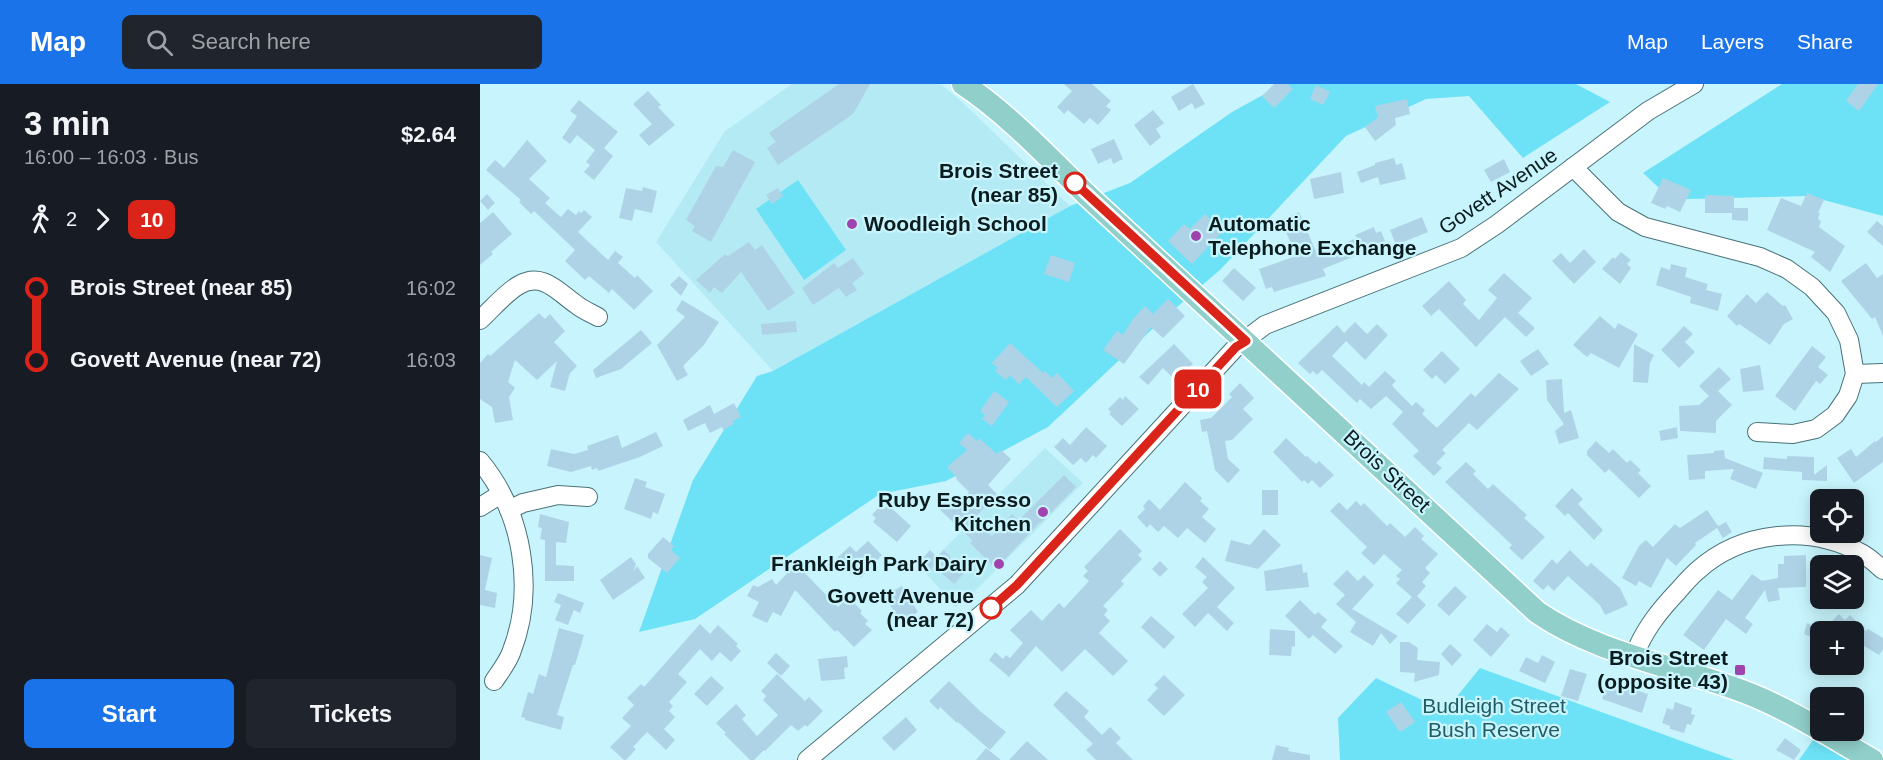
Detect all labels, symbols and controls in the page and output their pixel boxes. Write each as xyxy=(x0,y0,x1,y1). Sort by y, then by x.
search box xyxy=(122,15,542,69)
text: Map xyxy=(30,26,86,57)
icon: search xyxy=(143,26,176,59)
text: Search here xyxy=(191,29,311,54)
text: Map xyxy=(1627,30,1668,53)
text: Layers xyxy=(1701,30,1764,53)
text: Share xyxy=(1797,30,1853,53)
text: 3 min xyxy=(24,105,110,142)
text: $2.64 xyxy=(401,122,456,147)
street label: Govett Avenue xyxy=(1434,143,1561,239)
text: 16:00 – 16:03 · Bus xyxy=(24,146,199,168)
place label: Brois Street (near 85) xyxy=(939,159,1058,206)
marker: Brois Street (near 85) xyxy=(1064,172,1086,194)
icon: walk xyxy=(24,203,57,236)
icon: forward xyxy=(86,203,119,236)
text: 2 xyxy=(66,208,77,230)
text: 10 xyxy=(140,208,163,231)
place label: Woodleigh School xyxy=(864,212,1047,235)
place label: Automatic Telephone Exchange xyxy=(1208,212,1417,259)
marker: Woodleigh School xyxy=(845,217,859,231)
marker: Automatic Telephone Exchange xyxy=(1189,229,1203,243)
text: Brois Street (near 85) xyxy=(70,275,293,300)
text: 16:02 xyxy=(406,277,456,299)
text: Govett Avenue (near 72) xyxy=(70,347,321,372)
text: 16:03 xyxy=(406,349,456,371)
line badge: 10 xyxy=(1171,370,1225,408)
text: 10 xyxy=(1186,378,1210,401)
street label: Brois Street xyxy=(1339,425,1435,517)
place label: Ruby Espresso Kitchen xyxy=(878,488,1031,535)
map controls xyxy=(1810,489,1864,741)
button: locate xyxy=(1810,489,1864,543)
marker: Ruby Espresso Kitchen xyxy=(1036,505,1050,519)
place label: Frankleigh Park Dairy xyxy=(771,552,987,575)
button: layers xyxy=(1810,555,1864,609)
marker: Frankleigh Park Dairy xyxy=(992,557,1006,571)
place label: Govett Avenue (near 72) xyxy=(827,584,974,631)
marker: Govett Avenue (near 72) xyxy=(980,597,1002,619)
button: + xyxy=(1810,621,1864,675)
place label: Brois Street (opposite 43) xyxy=(1597,646,1728,693)
marker: Brois Street (opposite 43) xyxy=(1733,663,1747,677)
button: Start xyxy=(24,679,234,748)
button: Tickets xyxy=(246,679,456,748)
button: − xyxy=(1810,687,1864,741)
park label: Budleigh Street Bush Reserve xyxy=(1422,694,1566,741)

